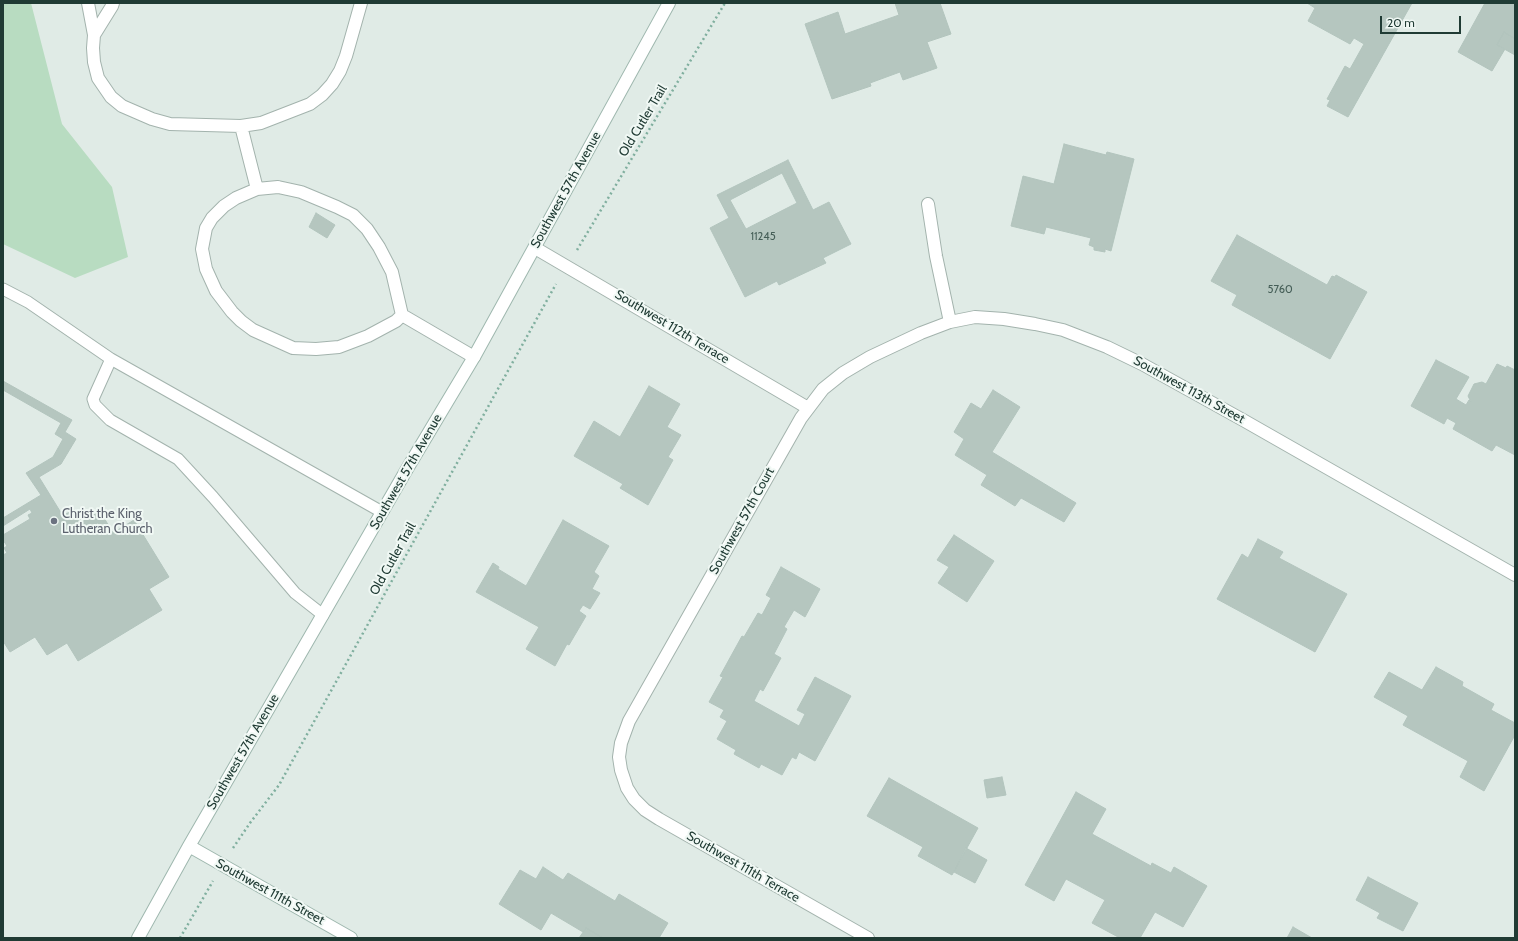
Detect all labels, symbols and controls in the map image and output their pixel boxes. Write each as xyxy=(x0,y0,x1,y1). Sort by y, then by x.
scale bar xyxy=(1382,8,1463,34)
text: 20 m xyxy=(1387,15,1415,30)
street label: Old Cutler Trail xyxy=(616,82,670,160)
street label: Southwest 57th Avenue xyxy=(527,129,605,251)
house number: 11245 xyxy=(750,230,776,244)
house number: 5760 xyxy=(1267,283,1293,297)
street label: Southwest 112th Terrace xyxy=(612,287,732,367)
street label: Southwest 113th Street xyxy=(1131,353,1247,427)
street label: Southwest 57th Avenue xyxy=(367,411,445,533)
street label: Southwest 57th Court xyxy=(706,465,778,577)
place label: Christ the King Lutheran Church xyxy=(62,506,153,537)
marker: Christ the King Lutheran Church xyxy=(49,516,59,526)
street label: Old Cutler Trail xyxy=(367,520,419,598)
street label: Southwest 57th Avenue xyxy=(204,691,282,813)
street label: Southwest 111th Terrace xyxy=(684,828,802,906)
street label: Southwest 111th Street xyxy=(213,856,327,928)

